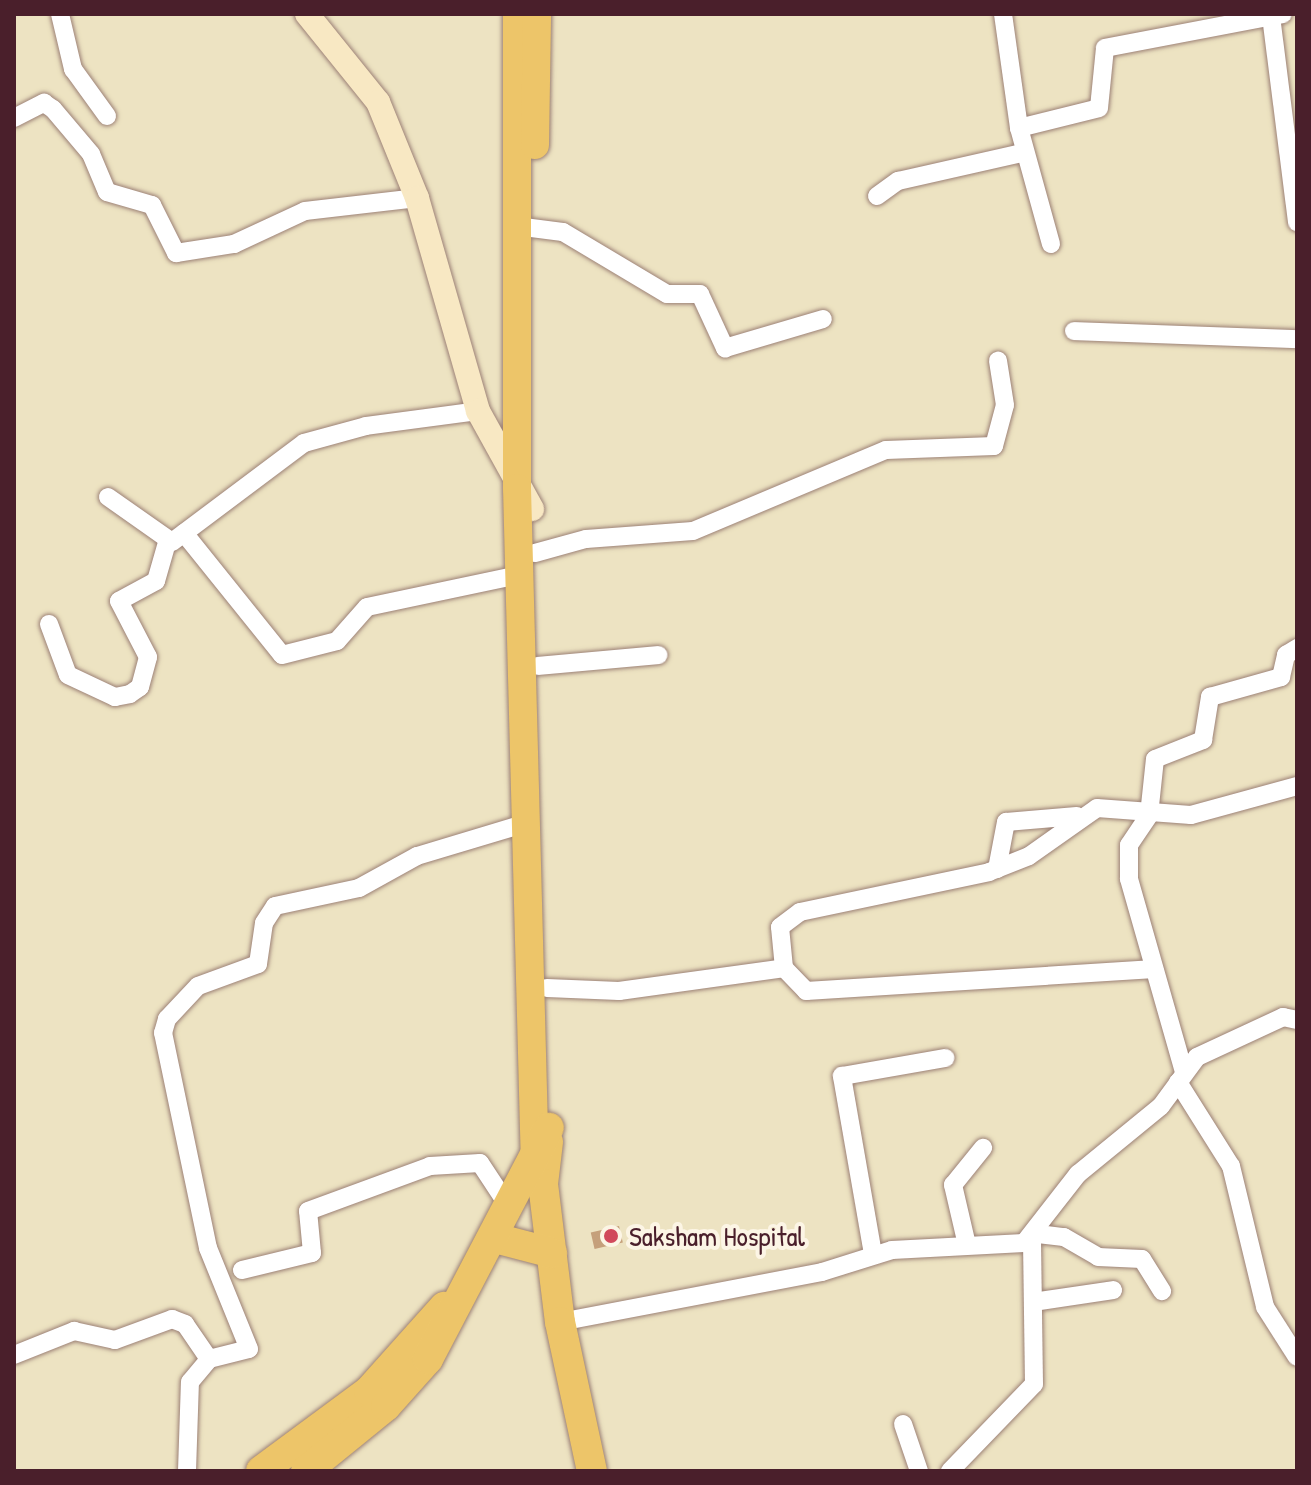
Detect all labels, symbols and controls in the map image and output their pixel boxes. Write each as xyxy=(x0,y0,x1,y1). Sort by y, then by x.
place label: Saksham Hospital xyxy=(629,1219,805,1253)
marker: Saksham Hospital xyxy=(600,1225,622,1247)

